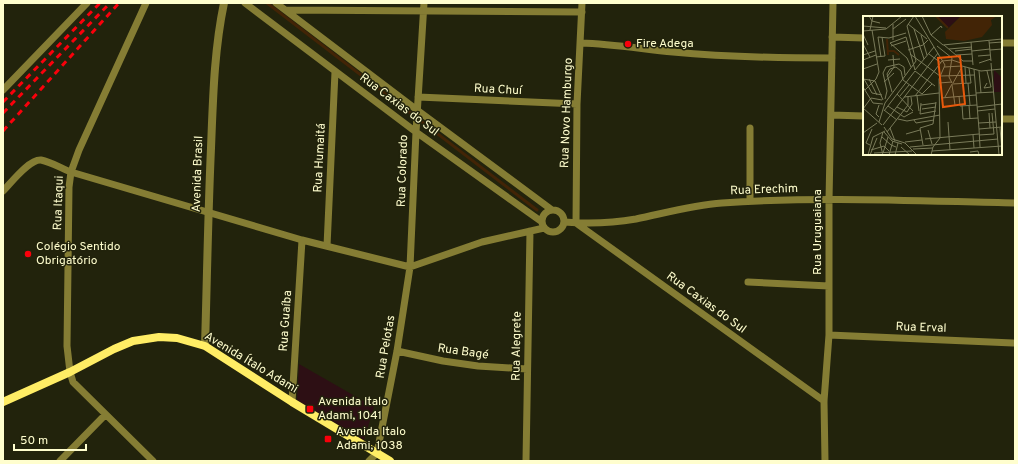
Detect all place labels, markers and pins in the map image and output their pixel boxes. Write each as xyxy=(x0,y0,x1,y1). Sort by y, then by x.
place label: Fire Adega xyxy=(636,36,694,52)
marker: Fire Adega xyxy=(623,39,633,49)
place label: Colégio Sentido Obrigatório xyxy=(36,239,121,269)
marker: Colégio Sentido Obrigatório xyxy=(23,249,33,259)
place label: Avenida Italo Adami, 1041 xyxy=(318,394,388,424)
marker: Avenida Italo Adami, 1041 xyxy=(305,404,315,414)
place label: Avenida Italo Adami, 1038 xyxy=(336,424,406,454)
marker: Avenida Italo Adami, 1038 xyxy=(323,434,333,444)

